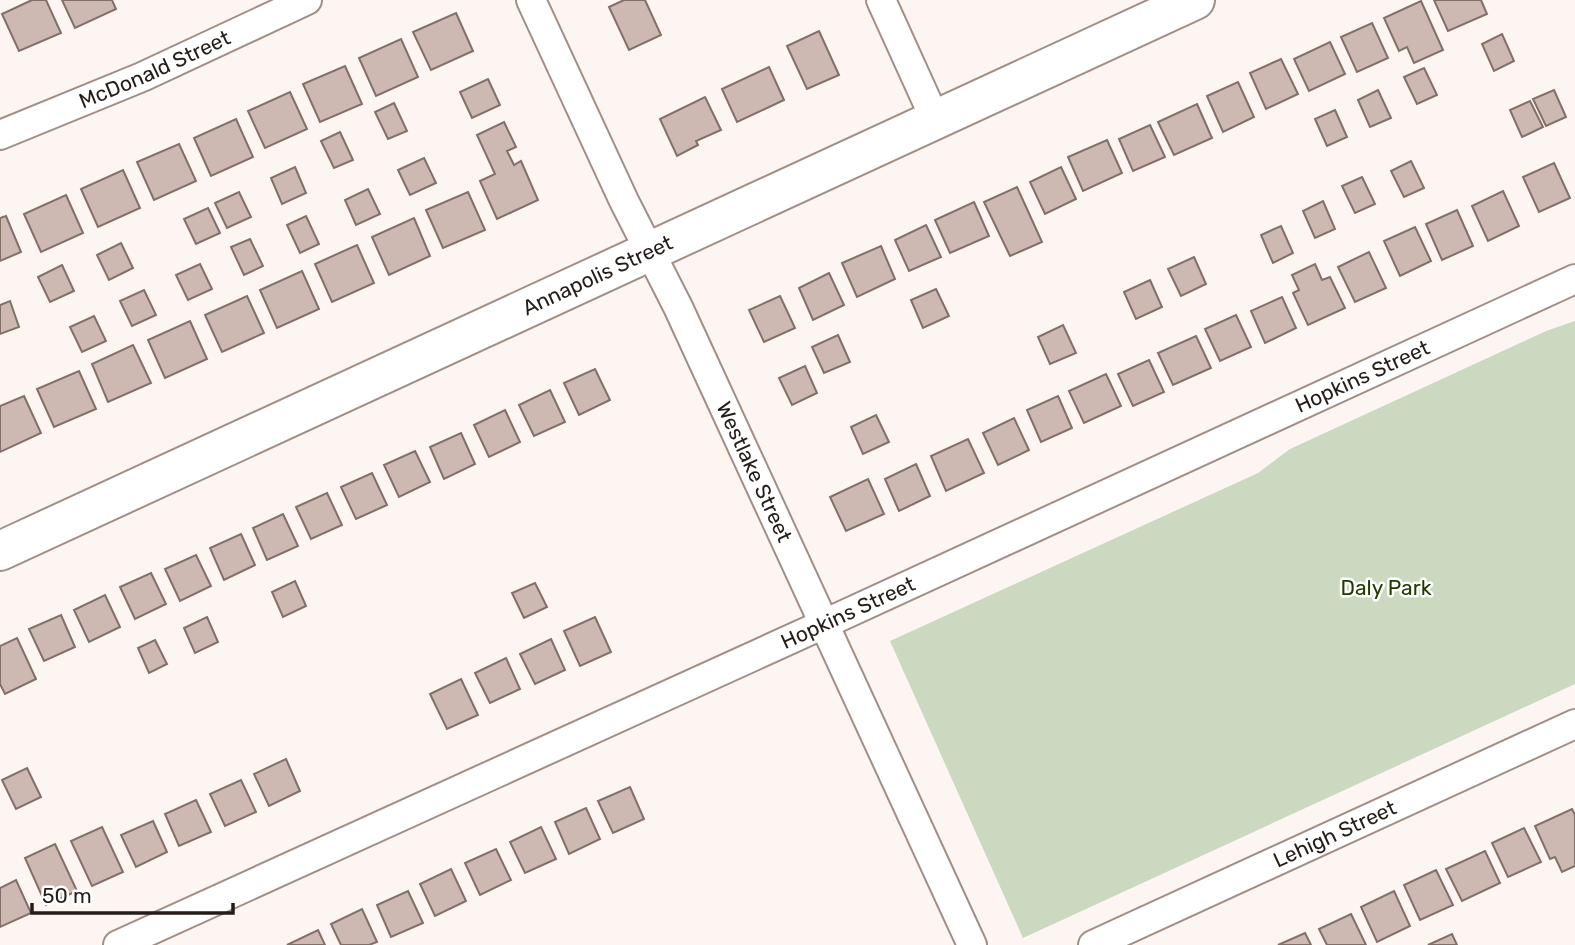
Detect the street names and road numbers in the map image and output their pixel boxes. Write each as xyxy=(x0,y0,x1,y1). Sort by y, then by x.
street label: McDonald Street xyxy=(75,25,234,113)
street label: Annapolis Street xyxy=(518,230,676,320)
street label: Hopkins Street xyxy=(1291,335,1433,418)
street label: Westlake Street xyxy=(711,398,798,546)
street label: Hopkins Street xyxy=(777,571,919,654)
street label: Lehigh Street xyxy=(1269,795,1400,873)

